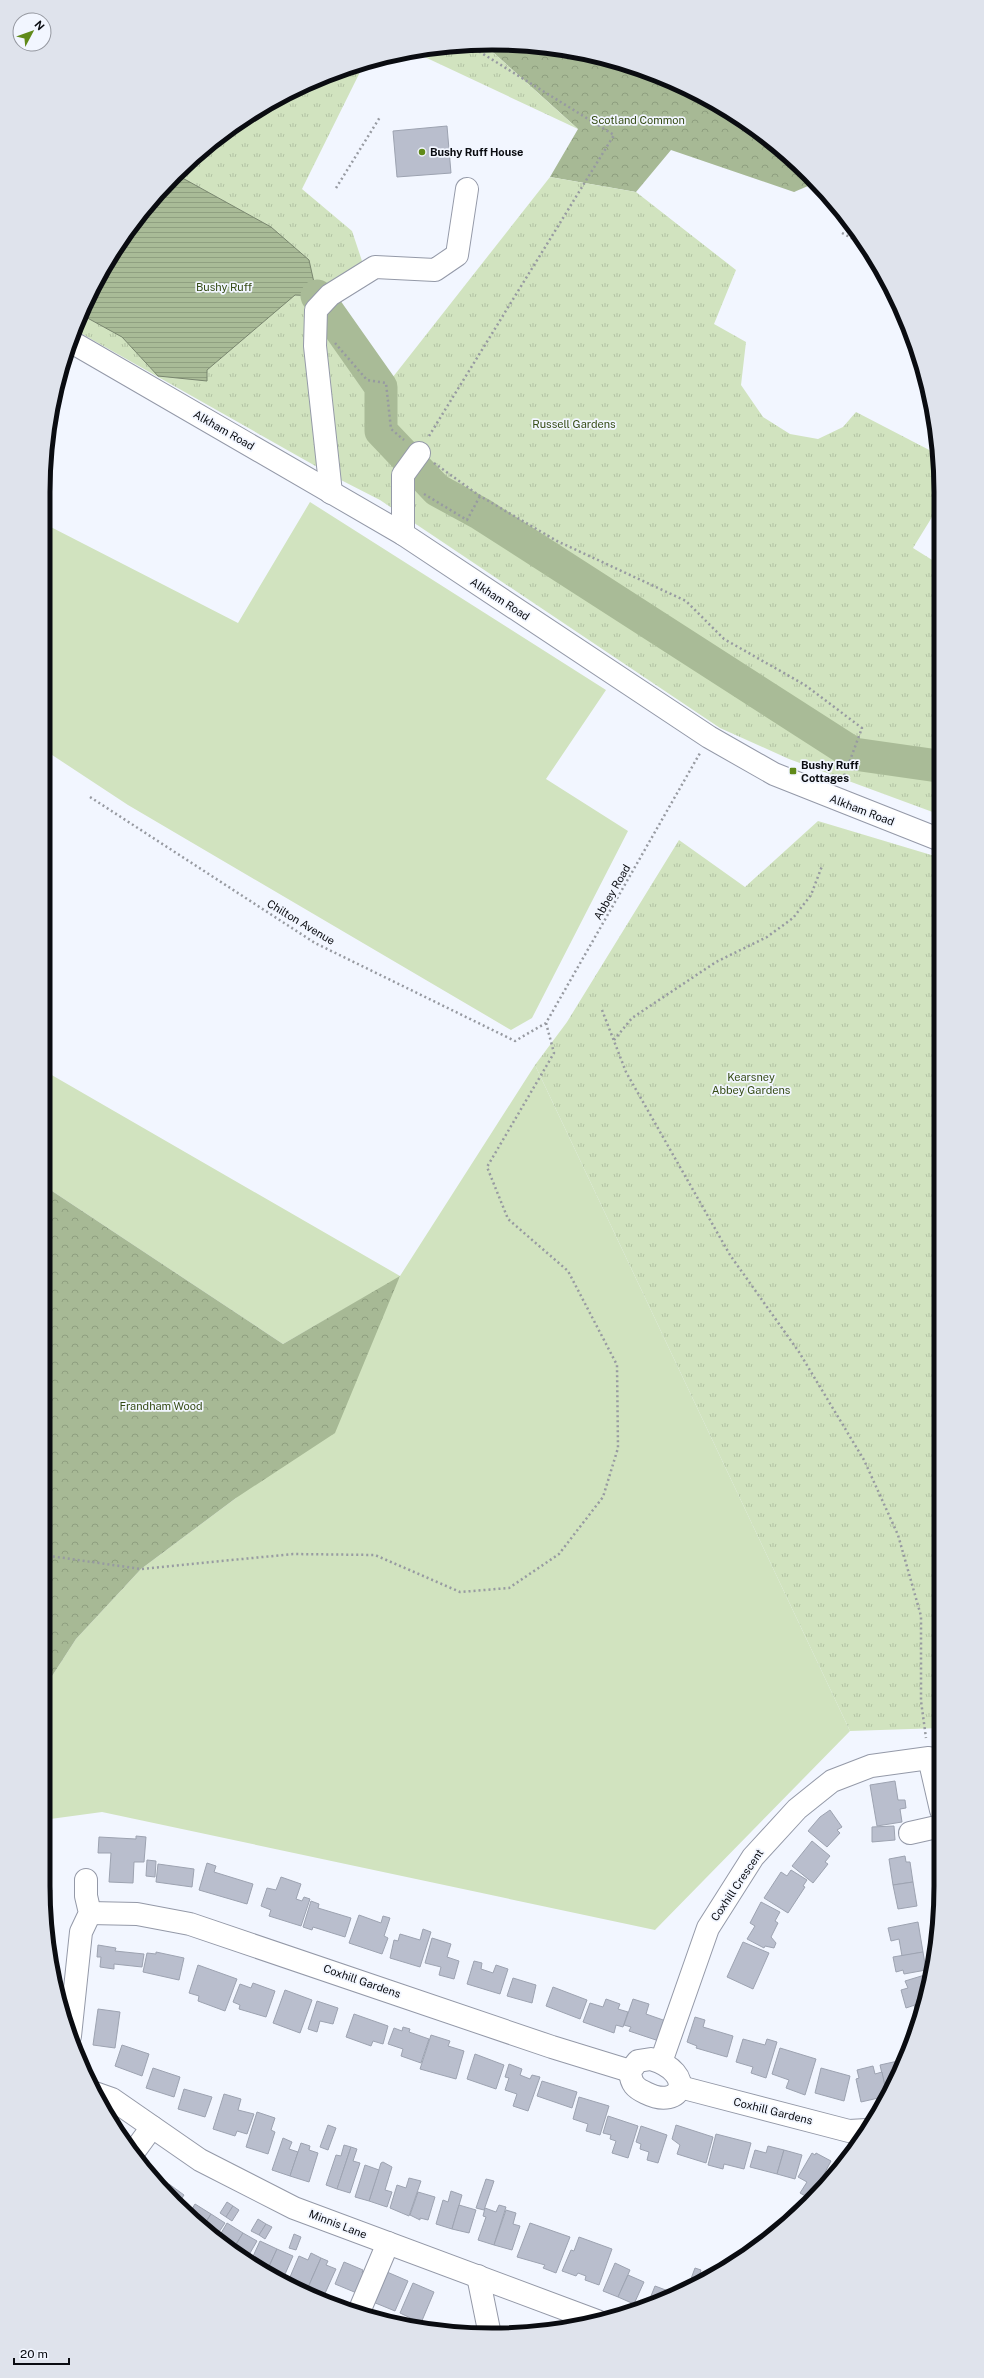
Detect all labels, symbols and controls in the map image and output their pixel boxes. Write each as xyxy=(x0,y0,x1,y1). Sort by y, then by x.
north arrow xyxy=(12,12,52,52)
text: N xyxy=(32,18,47,33)
park label: Scotland Common xyxy=(591,114,685,126)
place label: Bushy Ruff House xyxy=(430,146,523,158)
marker: Bushy Ruff House xyxy=(417,147,427,157)
park label: Bushy Ruff xyxy=(196,281,253,293)
street label: Alkham Road xyxy=(192,408,256,452)
park label: Russell Gardens xyxy=(532,418,616,430)
street label: Alkham Road xyxy=(468,575,532,623)
place label: Bushy Ruff Cottages xyxy=(801,759,859,784)
marker: Bushy Ruff Cottages xyxy=(788,766,798,776)
street label: Alkham Road xyxy=(828,792,896,828)
street label: Abbey Road xyxy=(591,862,633,922)
street label: Chilton Avenue xyxy=(265,897,337,947)
park label: Kearsney Abbey Gardens xyxy=(712,1071,791,1096)
park label: Frandham Wood xyxy=(119,1400,203,1412)
street label: Coxhill Crescent xyxy=(709,1847,765,1923)
street label: Coxhill Gardens xyxy=(322,1962,403,2000)
street label: Coxhill Gardens xyxy=(732,2095,814,2127)
street label: Minnis Lane xyxy=(307,2207,369,2241)
scale bar xyxy=(14,2340,69,2366)
text: 20 m xyxy=(20,2347,48,2361)

